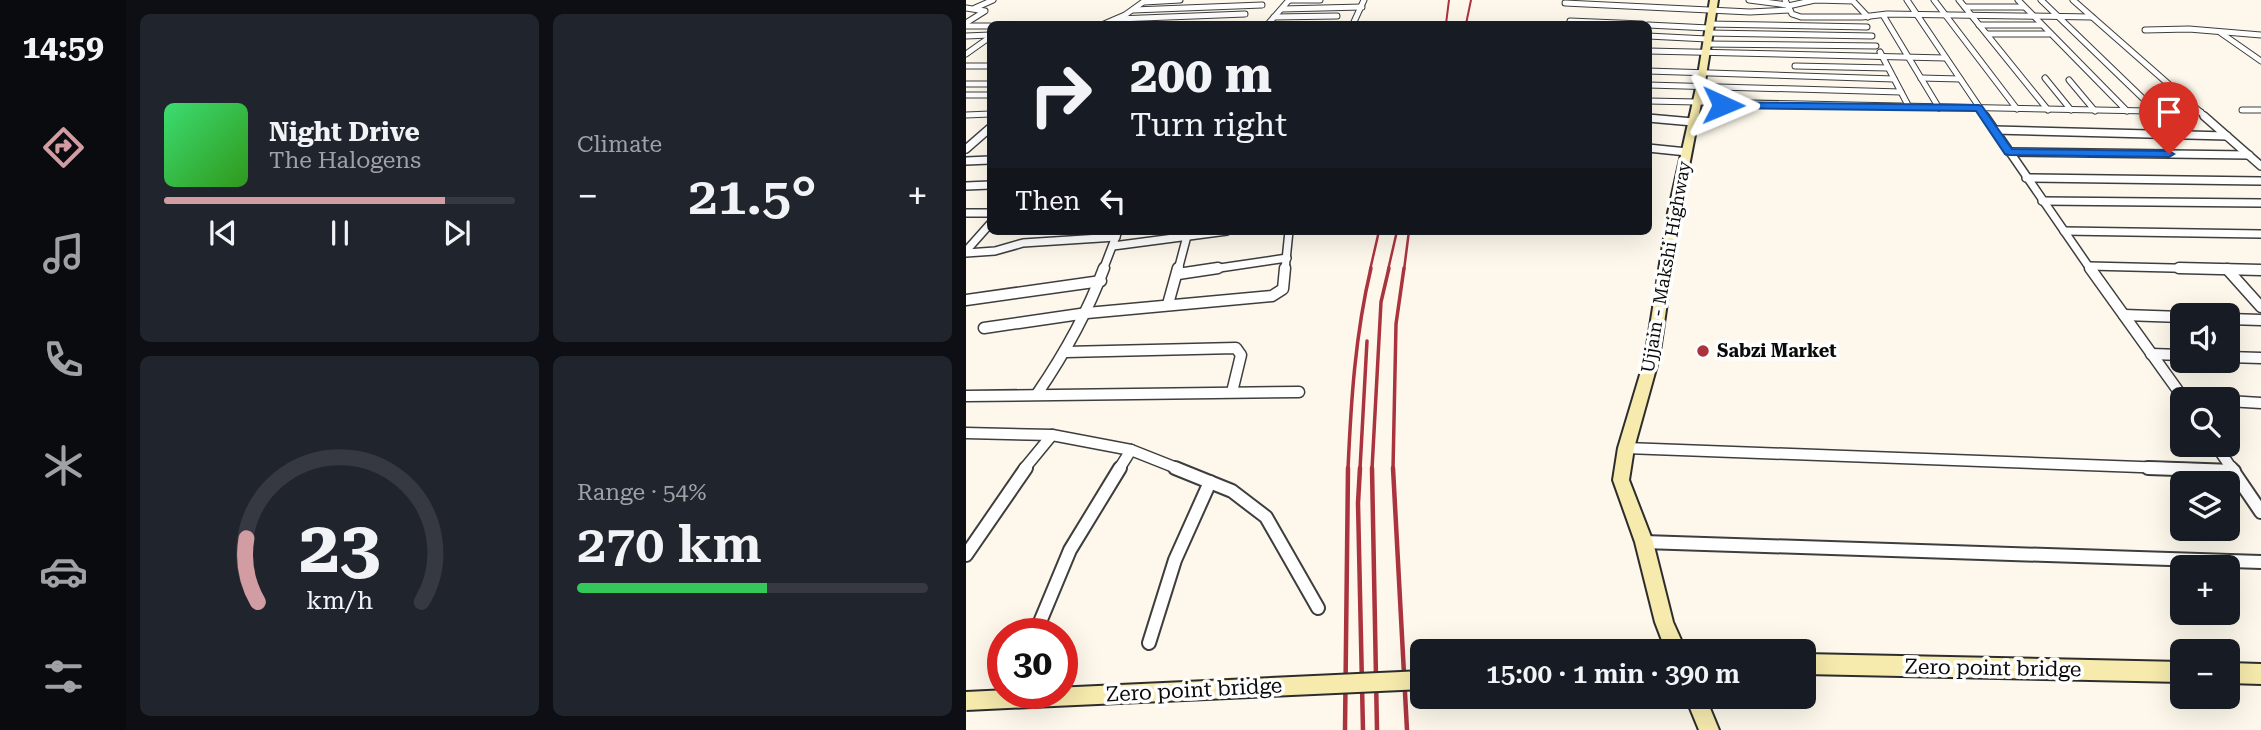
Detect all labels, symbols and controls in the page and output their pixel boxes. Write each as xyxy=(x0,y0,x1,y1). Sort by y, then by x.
text: 14:59 xyxy=(22,28,104,66)
text: 200 m xyxy=(1130,47,1272,104)
icon: right xyxy=(1015,49,1106,140)
position arrow xyxy=(1686,68,1760,142)
pin xyxy=(2139,82,2199,154)
icon: arrive xyxy=(2150,93,2188,131)
text: Turn right xyxy=(1130,106,1287,144)
text: Night Drive xyxy=(269,117,420,147)
icon: directions xyxy=(39,123,88,172)
text: Climate xyxy=(577,131,662,158)
text: The Halogens xyxy=(269,147,421,174)
street label: Ujjain - Makshi Highway xyxy=(1637,159,1695,375)
text: 21.5° xyxy=(688,166,817,227)
text: − xyxy=(577,174,598,218)
text: + xyxy=(907,174,928,218)
icon: left xyxy=(1094,182,1132,220)
text: Then xyxy=(1015,186,1080,216)
icon: previous xyxy=(204,214,242,252)
icon: pause xyxy=(321,214,359,252)
icon: next xyxy=(438,214,476,252)
icon: music xyxy=(39,229,88,278)
map controls xyxy=(2170,303,2240,709)
button: sound xyxy=(2170,303,2240,373)
icon: phone xyxy=(39,335,88,384)
place label: Sabzi Market xyxy=(1717,340,1837,361)
marker: Sabzi Market xyxy=(1695,343,1711,359)
button: search xyxy=(2170,387,2240,457)
icon: climate xyxy=(39,441,88,490)
button: layers xyxy=(2170,471,2240,541)
text: Range · 54% xyxy=(577,479,706,506)
text: 23 xyxy=(299,505,380,590)
text: 270 km xyxy=(577,514,762,575)
icon: car xyxy=(39,547,88,596)
button: + xyxy=(2170,555,2240,625)
text: km/h xyxy=(306,586,373,615)
speed limit sign: 30 xyxy=(987,618,1078,709)
button: − xyxy=(2170,639,2240,709)
icon: filters xyxy=(39,652,88,701)
street label: Zero point bridge xyxy=(1904,654,2082,682)
text: 15:00 · 1 min · 390 m xyxy=(1486,659,1740,689)
street label: Zero point bridge xyxy=(1105,673,1283,707)

